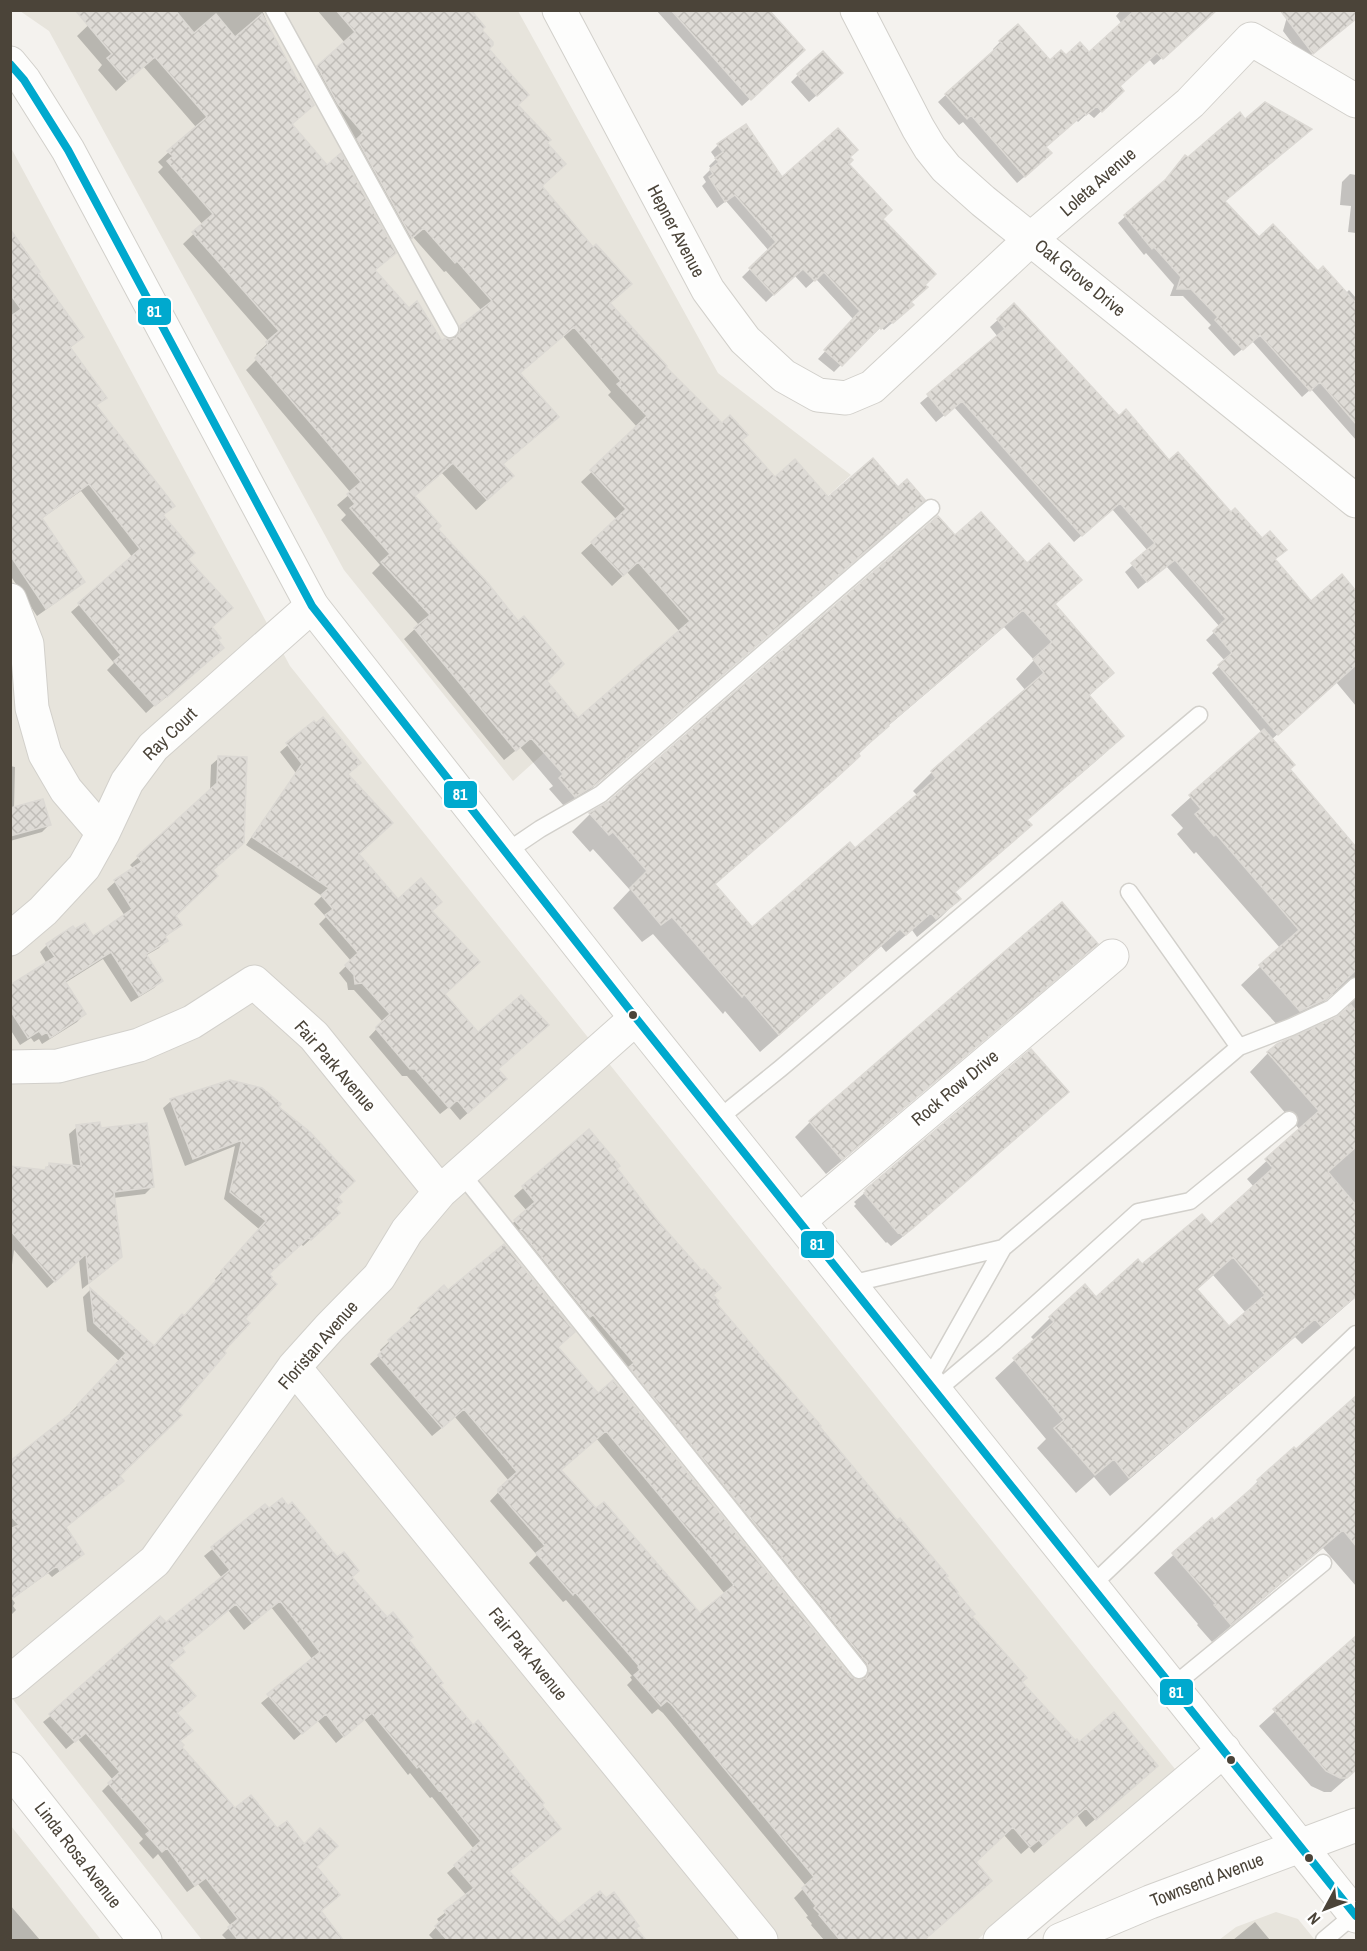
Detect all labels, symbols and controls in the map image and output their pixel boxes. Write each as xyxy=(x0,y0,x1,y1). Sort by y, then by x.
street label: Loleta Avenue xyxy=(1054,142,1141,222)
street label: Hepner Avenue xyxy=(642,180,711,281)
street label: Oak Grove Drive xyxy=(1029,233,1131,322)
line badge: 81 xyxy=(137,297,172,326)
text: 81 xyxy=(147,300,162,322)
street label: Ray Court xyxy=(137,702,202,766)
line badge: 81 xyxy=(443,780,478,809)
text: 81 xyxy=(453,783,468,805)
unlabelled marker xyxy=(627,1009,639,1021)
street label: Fair Park Avenue xyxy=(289,1015,382,1117)
street label: Rock Row Drive xyxy=(906,1044,1004,1131)
line badge: 81 xyxy=(800,1230,835,1259)
text: 81 xyxy=(810,1233,825,1255)
street label: Floristan Avenue xyxy=(272,1295,363,1395)
street label: Fair Park Avenue xyxy=(483,1602,574,1705)
line badge: 81 xyxy=(1159,1678,1194,1706)
text: 81 xyxy=(1169,1681,1184,1703)
unlabelled marker xyxy=(1225,1754,1237,1766)
street label: Linda Rosa Avenue xyxy=(29,1796,128,1913)
street label: Townsend Avenue xyxy=(1147,1846,1267,1913)
unlabelled marker xyxy=(1303,1852,1315,1864)
north arrow xyxy=(1295,1879,1355,1939)
text: N xyxy=(1302,1908,1325,1930)

